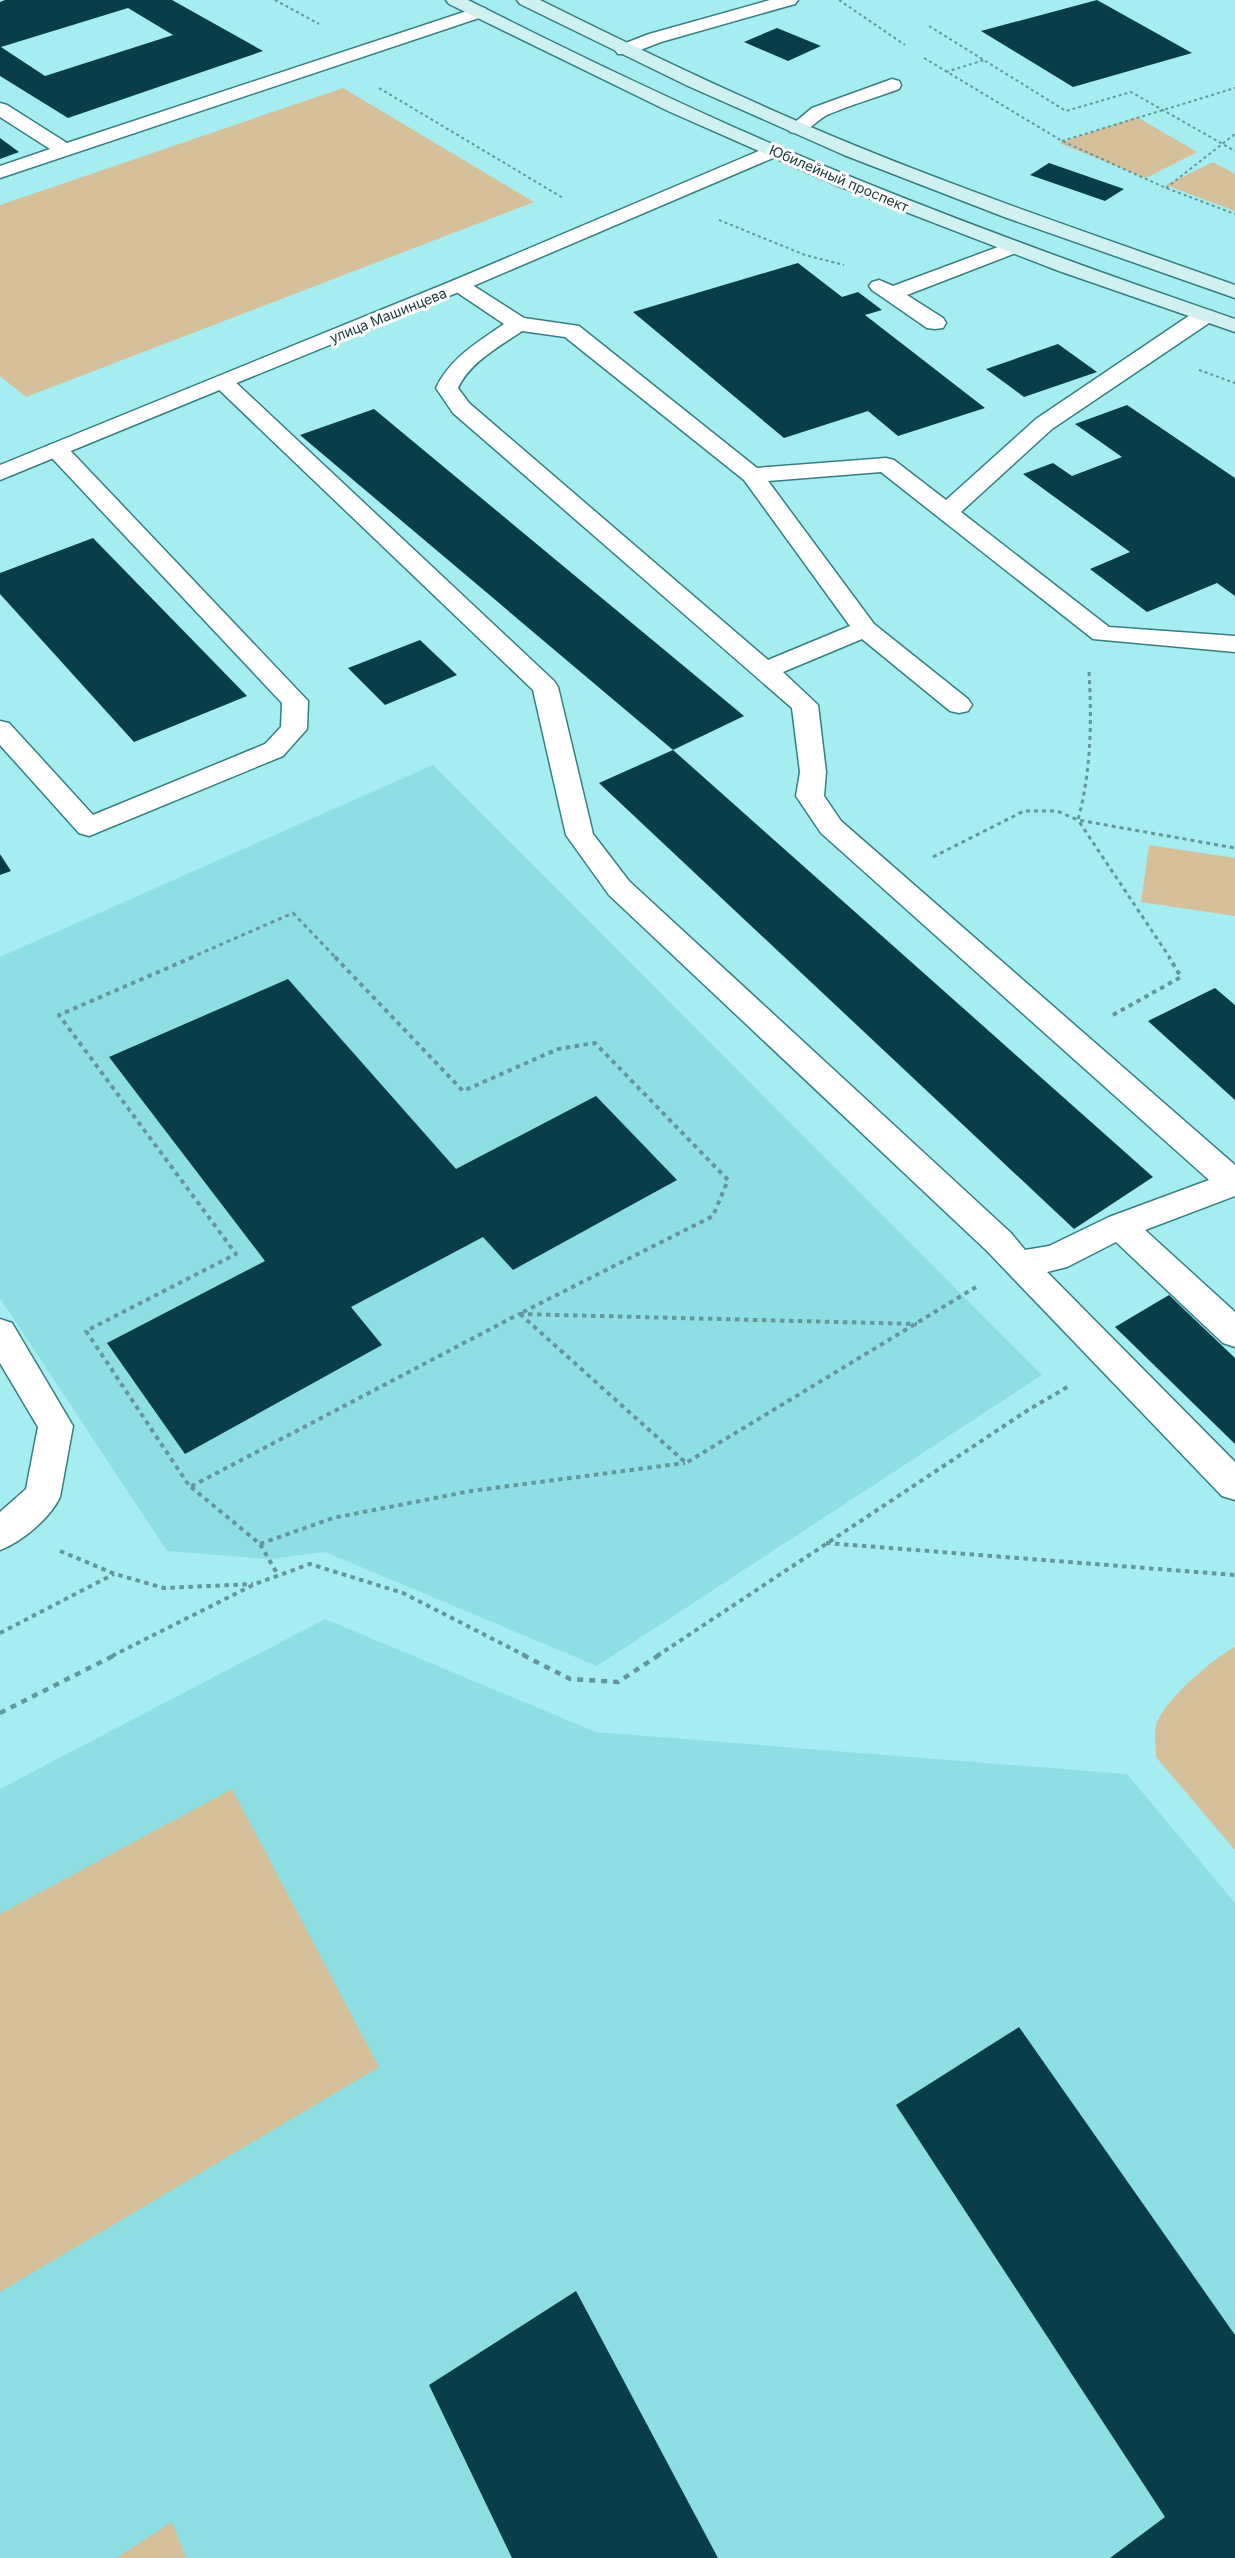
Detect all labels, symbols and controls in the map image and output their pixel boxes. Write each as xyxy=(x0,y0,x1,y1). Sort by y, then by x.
street label: Юбилейный проспект xyxy=(767,141,912,215)
street label: улица Машинцева xyxy=(327,284,449,346)

